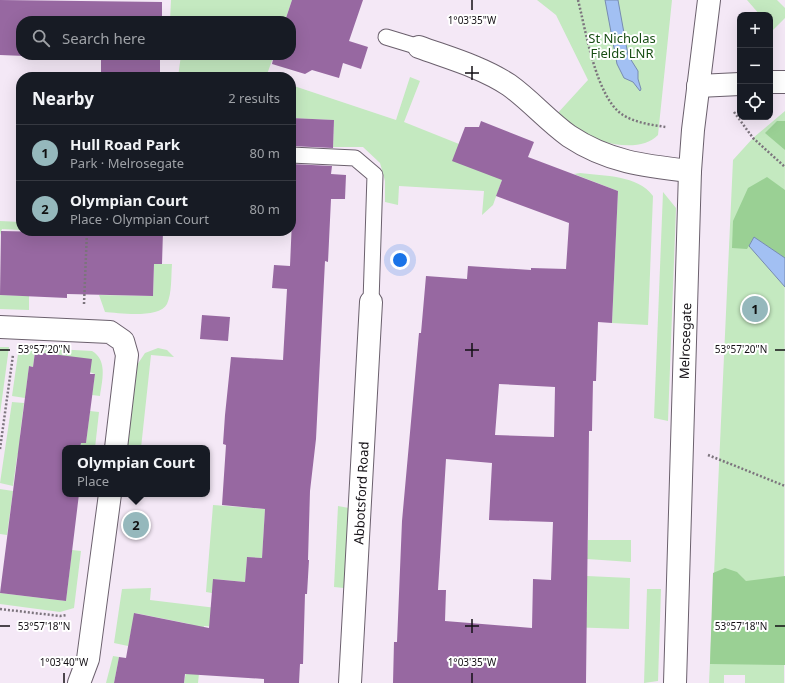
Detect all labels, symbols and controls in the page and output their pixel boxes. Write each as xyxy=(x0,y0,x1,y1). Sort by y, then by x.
map controls xyxy=(737,12,773,120)
button: + xyxy=(737,12,773,48)
text: 1°03'35"W xyxy=(448,13,497,27)
search box xyxy=(16,16,296,60)
icon: search xyxy=(30,27,52,49)
text: Search here xyxy=(62,28,145,48)
park label: St Nicholas Fields LNR xyxy=(588,29,656,62)
button: − xyxy=(737,48,773,84)
button: locate xyxy=(737,84,773,120)
text: Nearby xyxy=(32,87,94,110)
text: 2 results xyxy=(228,89,280,107)
text: Hull Road Park xyxy=(70,134,180,154)
text: 1 xyxy=(41,144,49,162)
text: 80 m xyxy=(250,144,280,162)
text: Park · Melrosegate xyxy=(70,154,184,172)
text: Olympian Court xyxy=(70,190,188,210)
text: 2 xyxy=(41,200,49,218)
text: 80 m xyxy=(250,200,280,218)
text: Place · Olympian Court xyxy=(70,210,209,228)
your location xyxy=(390,250,410,270)
pin: 1 xyxy=(742,294,768,324)
street label: Melrosegate xyxy=(675,303,695,379)
text: 53°57'20"N xyxy=(18,342,70,356)
text: 53°57'20"N xyxy=(715,342,767,356)
street label: Abbotsford Road xyxy=(349,441,373,545)
popup xyxy=(62,445,210,497)
text: Olympian Court xyxy=(77,452,195,472)
text: Place xyxy=(77,472,109,490)
pin: 2 xyxy=(123,510,149,540)
text: 53°57'18"N xyxy=(18,619,70,633)
text: 53°57'18"N xyxy=(715,619,767,633)
text: 1°03'40"W xyxy=(40,655,89,669)
text: 1°03'35"W xyxy=(448,655,497,669)

